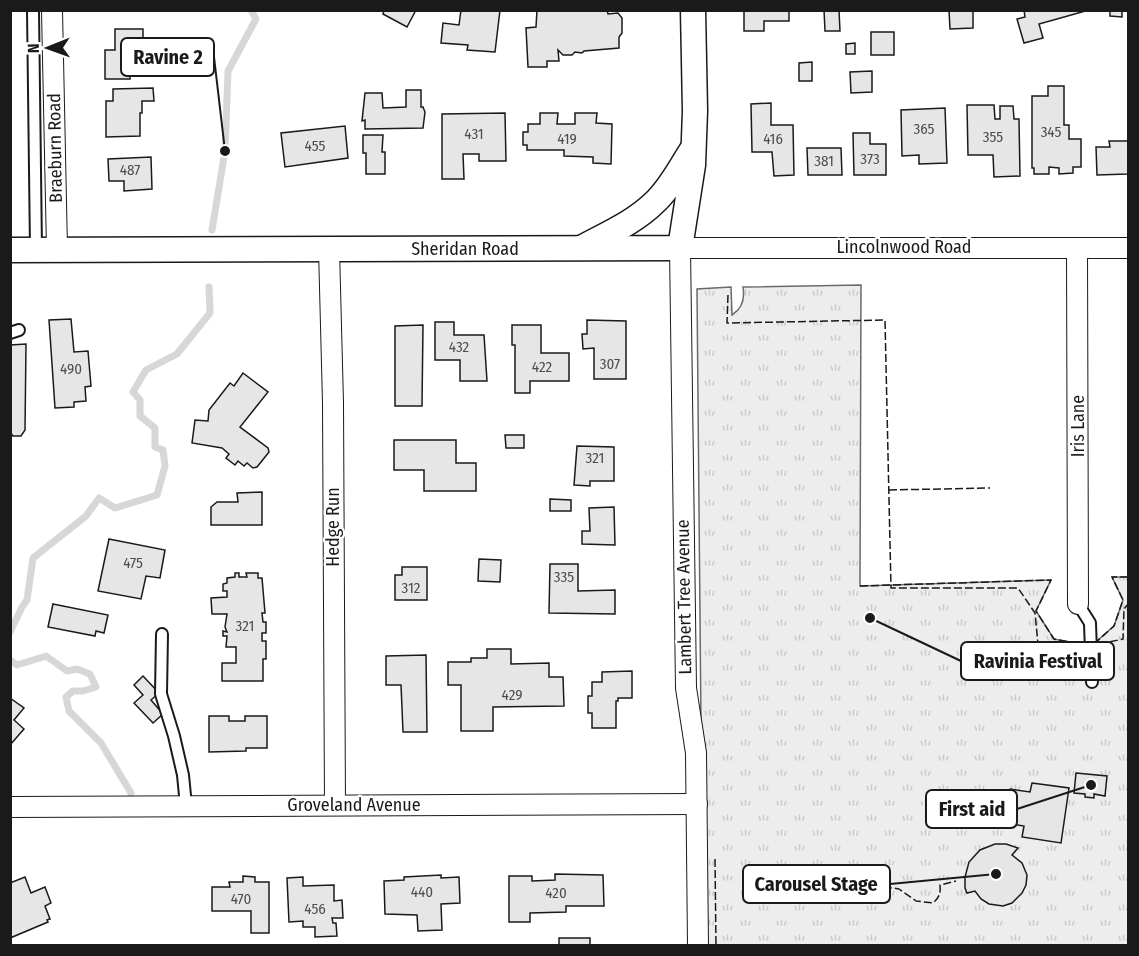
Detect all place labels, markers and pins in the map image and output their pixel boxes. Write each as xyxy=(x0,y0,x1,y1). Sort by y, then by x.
callout: Ravine 2 xyxy=(121,38,214,76)
callout: Ravinia Festival xyxy=(961,642,1114,680)
callout: First aid xyxy=(926,790,1017,828)
callout: Carousel Stage xyxy=(743,865,890,903)

